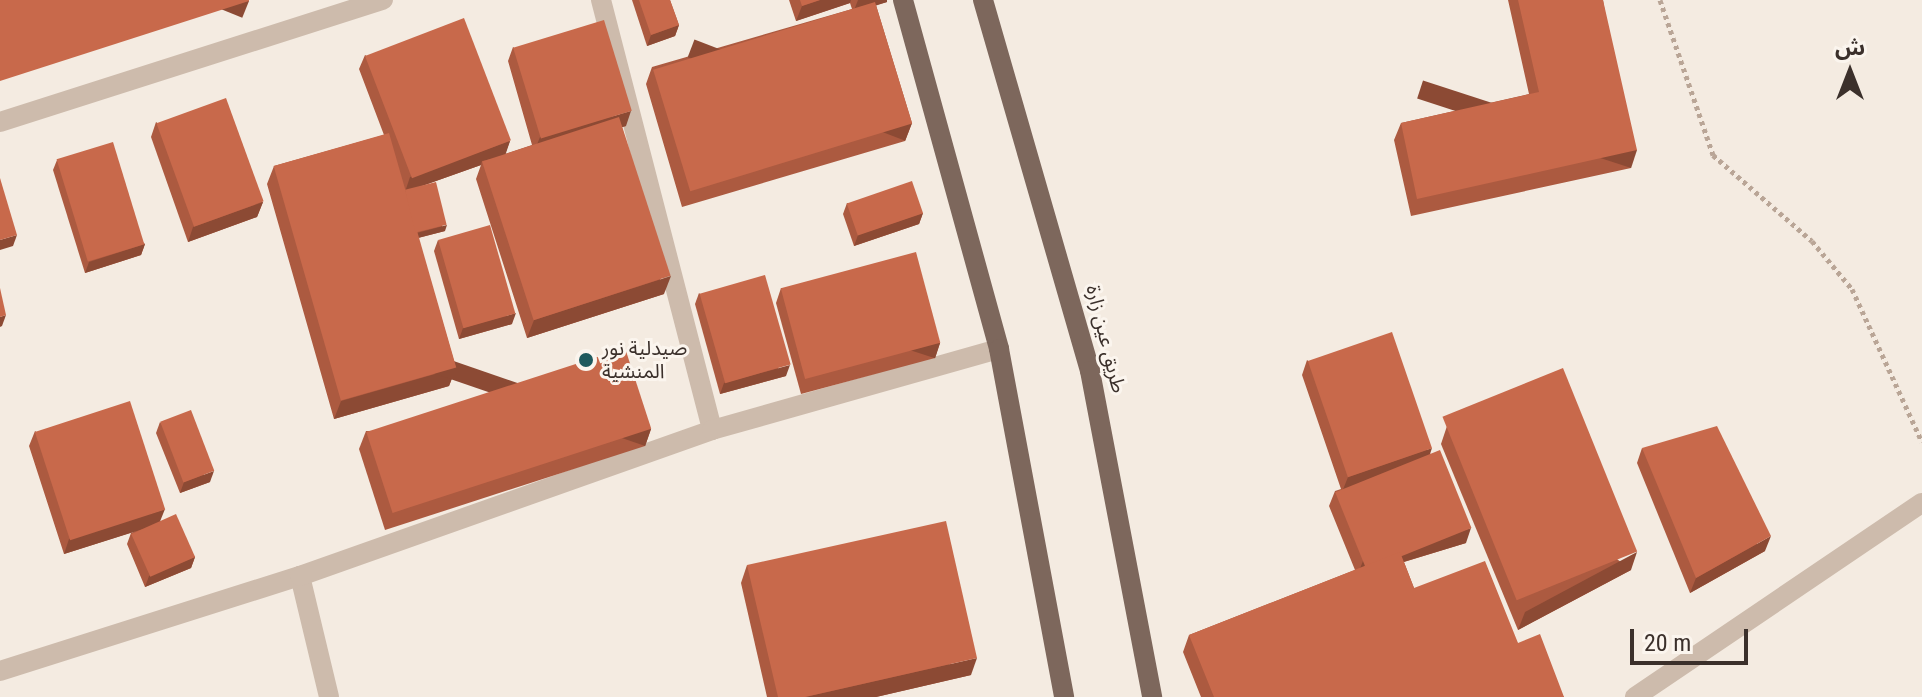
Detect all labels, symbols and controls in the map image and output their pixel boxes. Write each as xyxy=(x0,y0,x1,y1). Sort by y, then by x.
north arrow xyxy=(1810,32,1890,112)
text: ش xyxy=(1835,35,1865,60)
street label: طريق عين زارة xyxy=(1081,282,1131,396)
place label: صيدلية نور المنشية xyxy=(602,336,687,383)
marker: صيدلية نور المنشية xyxy=(577,351,595,369)
scale bar xyxy=(1634,613,1752,663)
text: 20 m xyxy=(1644,629,1691,657)

